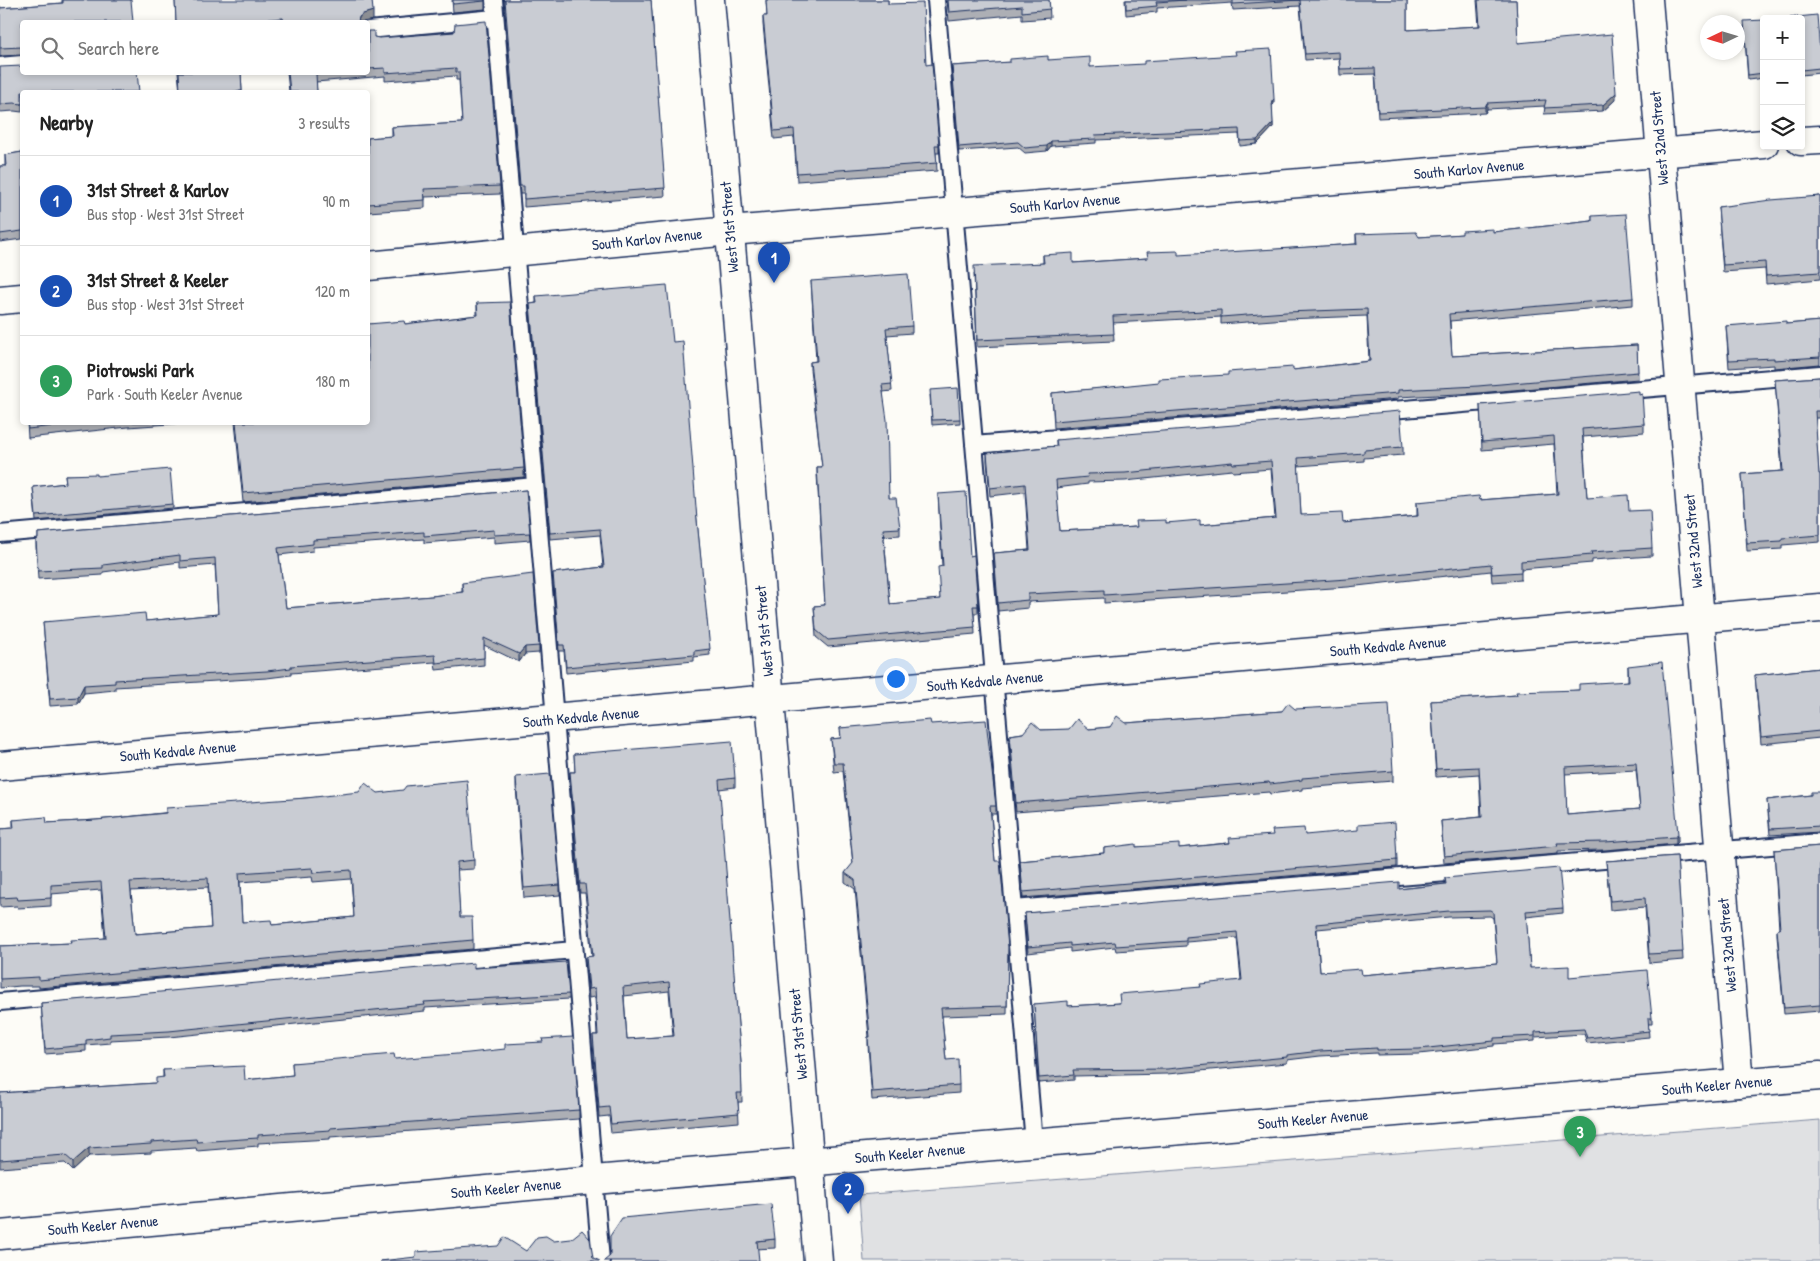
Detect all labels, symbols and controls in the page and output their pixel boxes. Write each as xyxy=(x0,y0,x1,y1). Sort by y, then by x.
north arrow xyxy=(1700,15,1745,60)
map controls xyxy=(1760,15,1805,150)
button: + xyxy=(1760,15,1805,60)
search box xyxy=(20,20,370,75)
icon: search xyxy=(38,34,66,62)
text: Search here xyxy=(78,35,159,61)
button: − xyxy=(1760,60,1805,105)
street label: West 32nd Street xyxy=(1644,89,1674,186)
button: layers xyxy=(1760,105,1805,150)
text: Nearby xyxy=(40,108,93,137)
text: 3 results xyxy=(298,112,350,134)
street label: South Karlov Avenue xyxy=(1413,154,1525,184)
text: 31st Street & Karlov xyxy=(87,177,229,203)
street label: West 31st Street xyxy=(714,180,743,273)
street label: South Karlov Avenue xyxy=(1009,188,1121,218)
text: 1 xyxy=(53,190,59,212)
text: 90 m xyxy=(322,190,350,212)
text: Bus stop · West 31st Street xyxy=(87,203,244,225)
street label: South Karlov Avenue xyxy=(591,223,703,255)
pin: 1 xyxy=(758,242,790,283)
text: 31st Street & Keeler xyxy=(87,267,229,293)
text: 2 xyxy=(52,280,60,302)
text: 120 m xyxy=(315,280,350,302)
text: Bus stop · West 31st Street xyxy=(87,293,244,315)
text: Piotrowski Park xyxy=(87,357,194,383)
text: 3 xyxy=(52,370,60,392)
text: 180 m xyxy=(316,370,350,392)
text: Park · South Keeler Avenue xyxy=(87,383,243,405)
street label: West 32nd Street xyxy=(1678,492,1708,589)
street label: West 31st Street xyxy=(749,584,778,677)
street label: South Kedvale Avenue xyxy=(1329,630,1447,662)
street label: South Kedvale Avenue xyxy=(926,665,1044,697)
your location xyxy=(883,666,909,692)
street label: South Kedvale Avenue xyxy=(522,701,640,733)
street label: South Kedvale Avenue xyxy=(119,735,237,767)
street label: West 32nd Street xyxy=(1712,896,1742,993)
street label: West 31st Street xyxy=(783,987,812,1080)
street label: South Keeler Avenue xyxy=(1661,1070,1773,1100)
street label: South Keeler Avenue xyxy=(1257,1104,1369,1134)
pin: 3 xyxy=(1564,1116,1596,1157)
street label: South Keeler Avenue xyxy=(854,1138,966,1168)
street label: South Keeler Avenue xyxy=(450,1173,562,1203)
pin: 2 xyxy=(832,1173,864,1214)
street label: South Keeler Avenue xyxy=(47,1210,159,1240)

